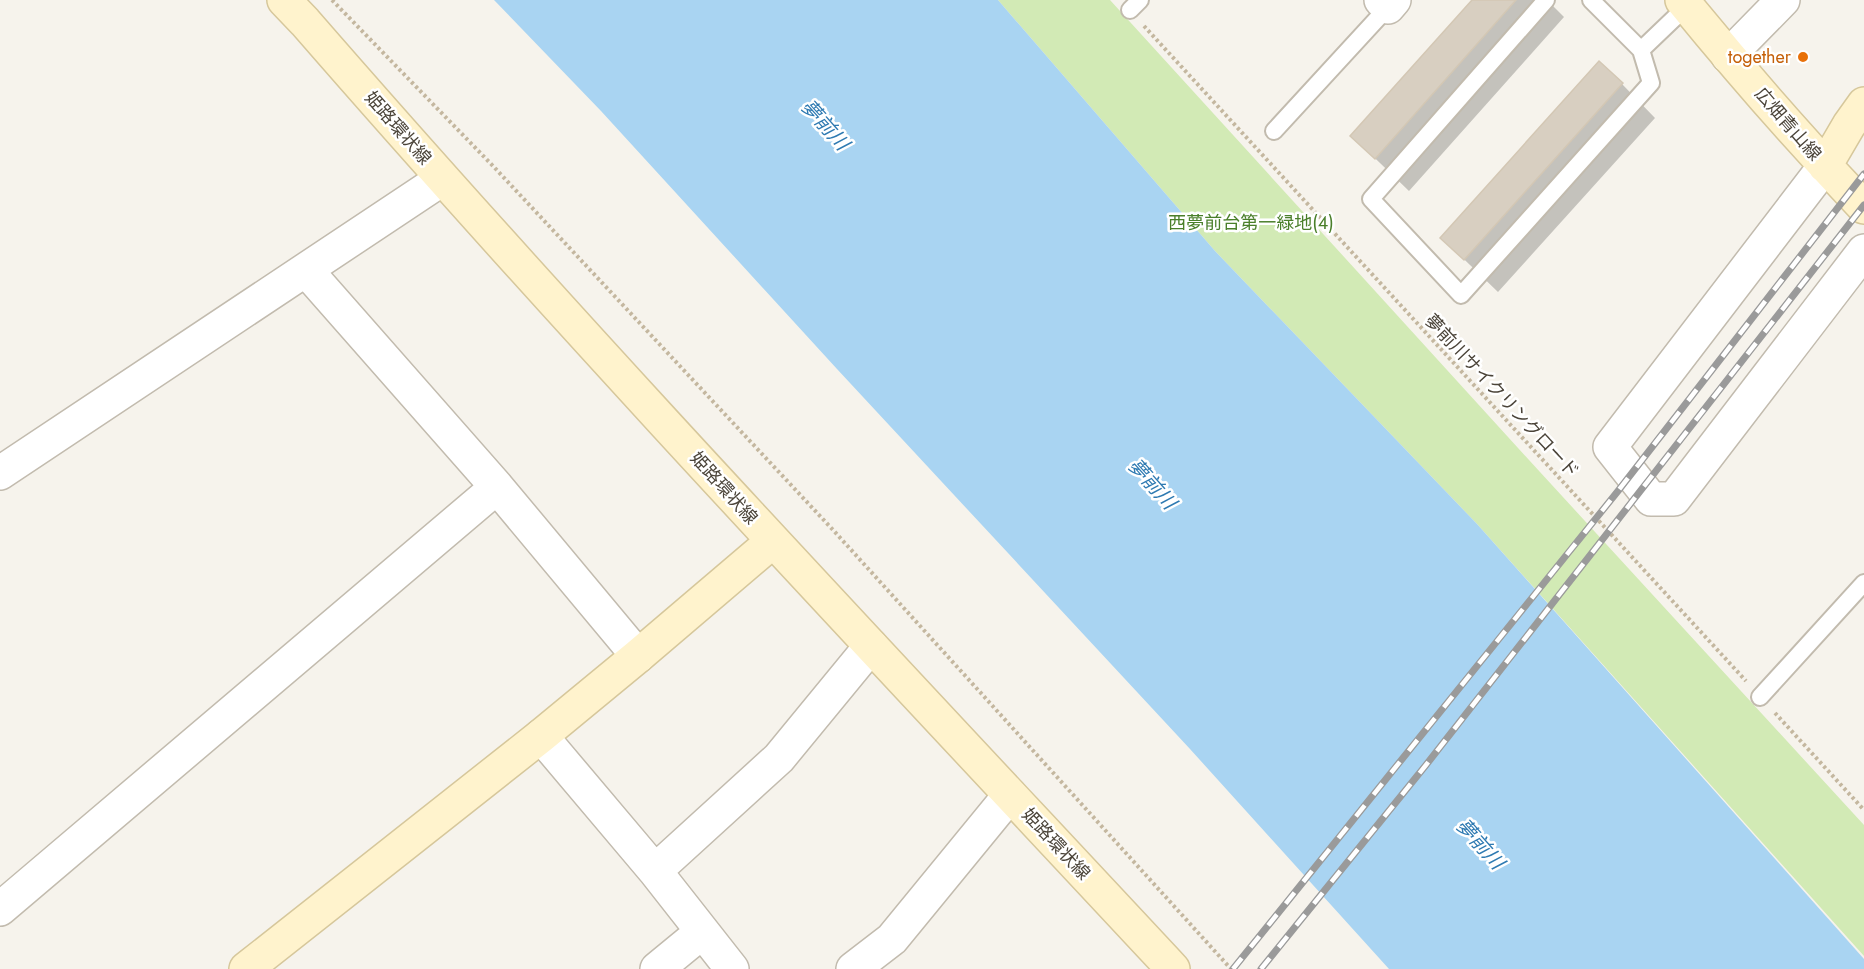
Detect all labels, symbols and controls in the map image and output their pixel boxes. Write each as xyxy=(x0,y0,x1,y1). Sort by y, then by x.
place label: together xyxy=(1728,44,1792,70)
marker: together xyxy=(1796,50,1810,64)
street label: 広畑青山線 xyxy=(1749,82,1827,166)
street label: 姫路環状線 xyxy=(359,86,437,170)
water label: 夢前川 xyxy=(794,93,857,158)
park label: 西夢前台第一緑地(4) xyxy=(1168,210,1334,236)
street label: 夢前川サイクリングロード xyxy=(1419,308,1585,484)
street label: 姫路環状線 xyxy=(684,446,764,530)
water label: 夢前川 xyxy=(1121,452,1184,517)
street label: 姫路環状線 xyxy=(1016,802,1096,886)
water label: 夢前川 xyxy=(1449,812,1512,877)

